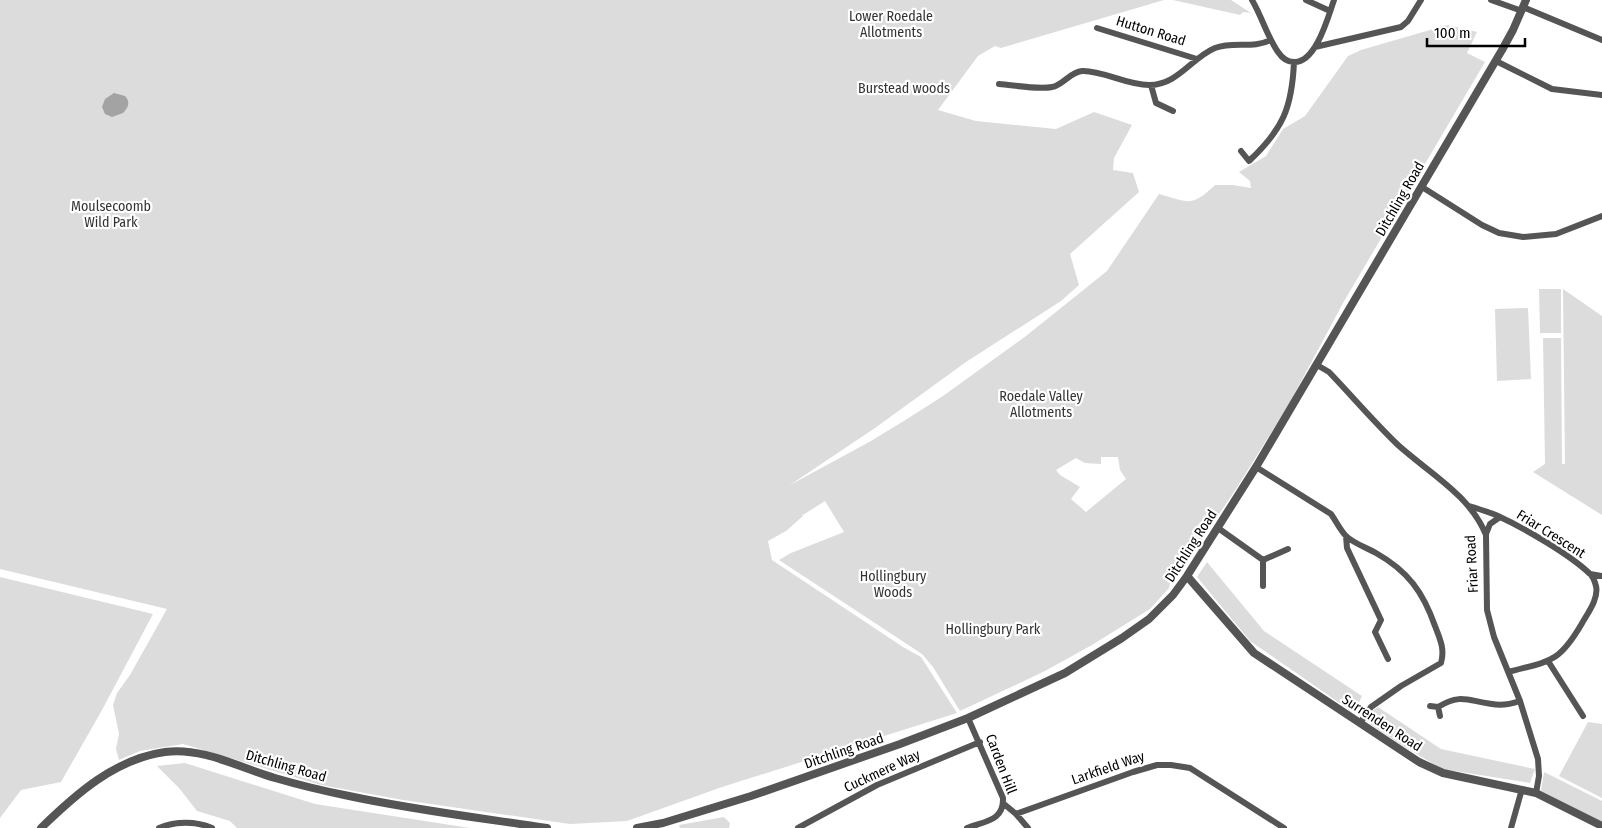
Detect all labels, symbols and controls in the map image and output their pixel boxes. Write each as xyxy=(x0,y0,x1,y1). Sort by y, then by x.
park label: Lower Roedale Allotments xyxy=(849,8,933,41)
street label: Hutton Road xyxy=(1114,12,1188,50)
scale bar xyxy=(1427,15,1524,47)
text: 100 m xyxy=(1434,24,1471,42)
park label: Burstead woods xyxy=(858,80,950,97)
street label: Ditchling Road xyxy=(1372,159,1428,239)
park label: Moulsecoomb Wild Park xyxy=(71,198,151,231)
park label: Roedale Valley Allotments xyxy=(999,388,1083,421)
street label: Friar Crescent xyxy=(1513,506,1589,562)
street label: Ditchling Road xyxy=(1161,507,1221,585)
street label: Friar Road xyxy=(1462,535,1482,593)
park label: Hollingbury Woods xyxy=(860,568,927,601)
park label: Hollingbury Park xyxy=(946,621,1041,638)
street label: Surrenden Road xyxy=(1339,691,1425,755)
street label: Ditchling Road xyxy=(802,729,886,773)
street label: Carden Hill xyxy=(982,732,1020,797)
street label: Ditchling Road xyxy=(244,746,328,786)
street label: Cuckmere Way xyxy=(841,746,923,796)
street label: Larkfield Way xyxy=(1069,747,1147,788)

